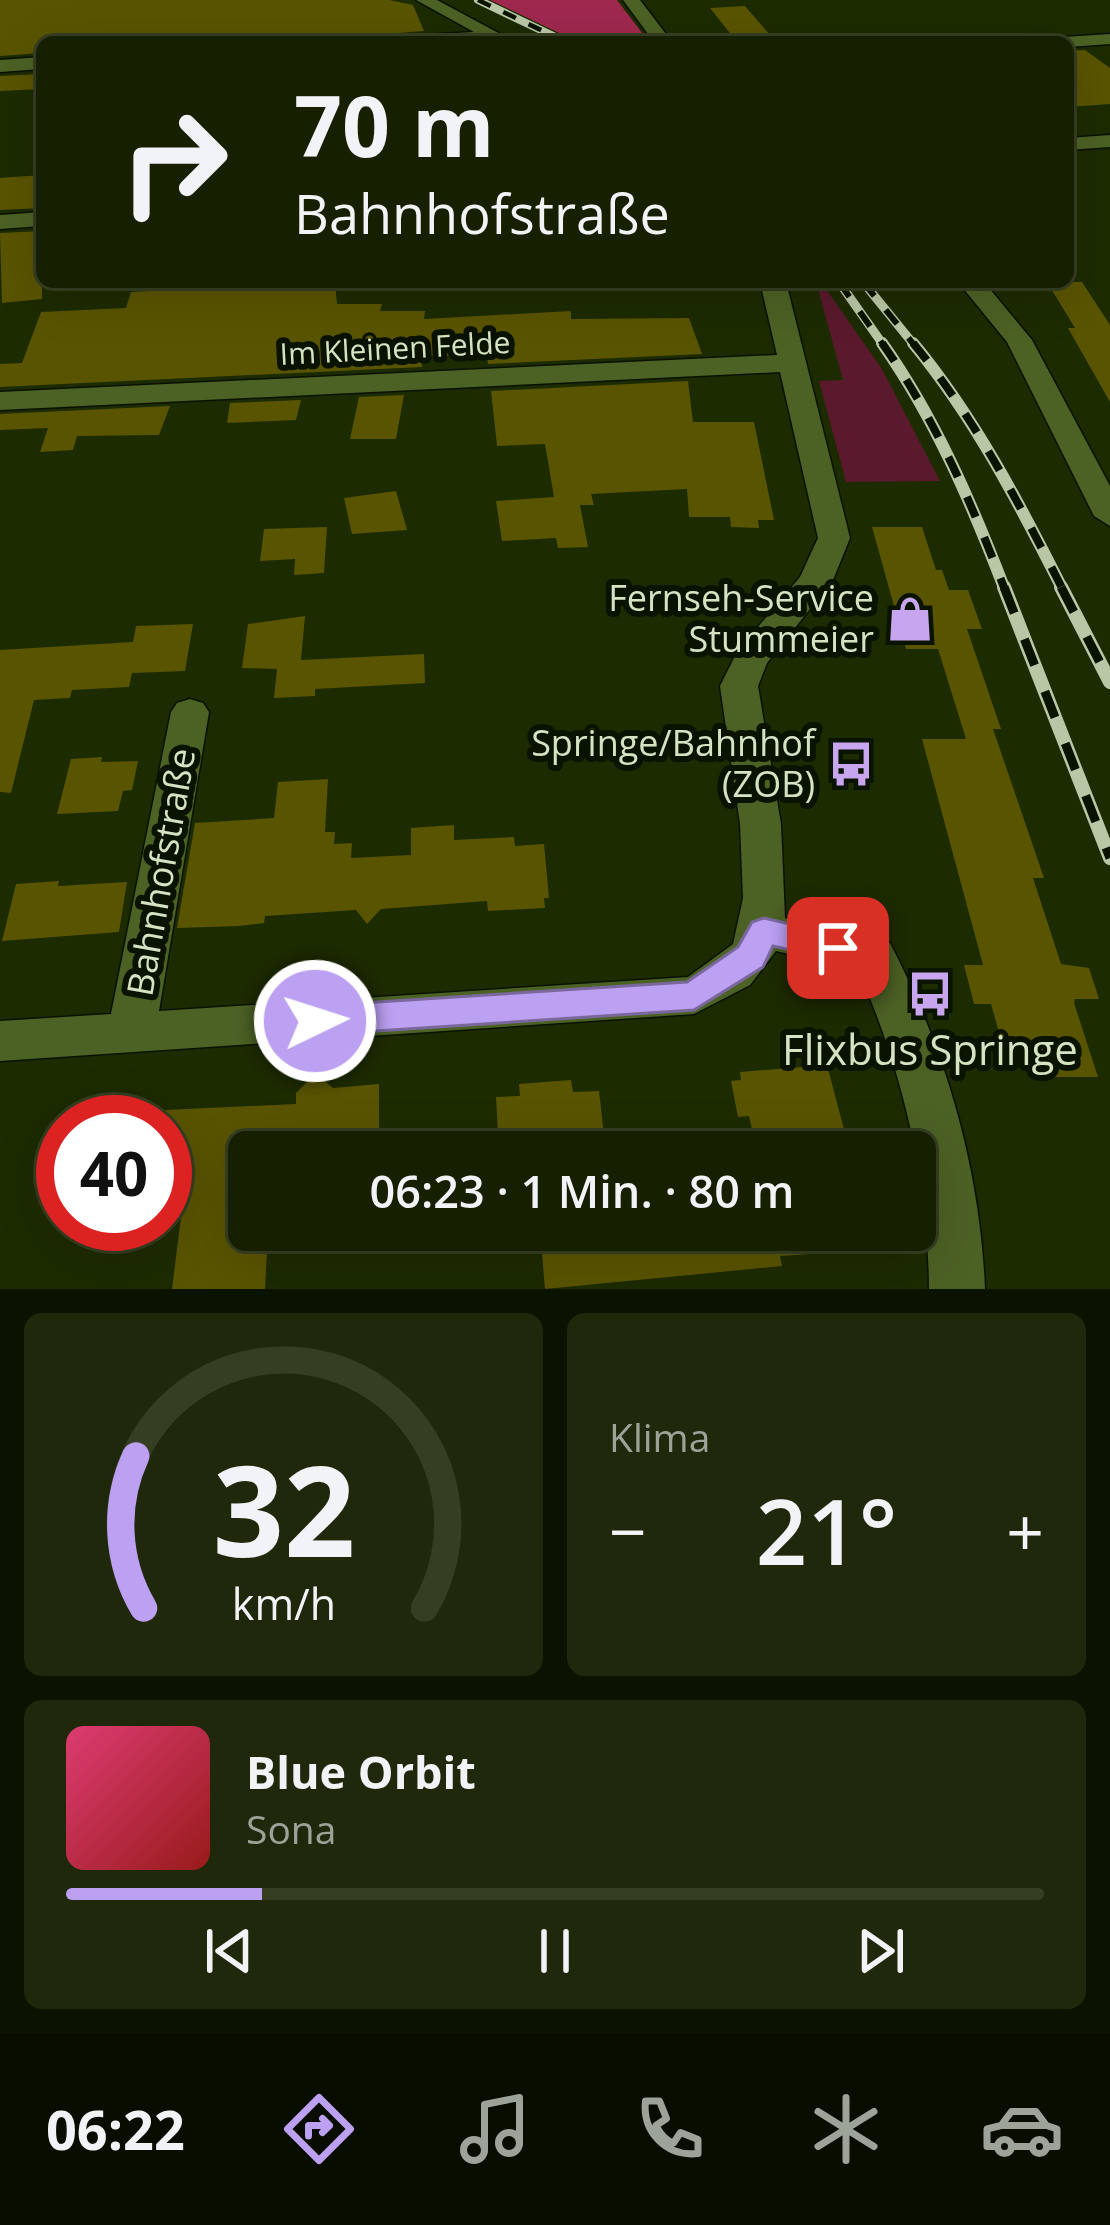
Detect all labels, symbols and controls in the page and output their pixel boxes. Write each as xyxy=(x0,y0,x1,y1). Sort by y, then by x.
text: 70 m xyxy=(294,67,494,182)
icon: right xyxy=(96,84,252,240)
text: Bahnhofstraße xyxy=(294,176,670,250)
street label: Im Kleinen Felde xyxy=(279,321,511,374)
place label: Fernseh-Service Stummeier xyxy=(608,573,874,663)
shop icon: Fernseh-Service Stummeier xyxy=(885,594,935,644)
place label: Springe/Bahnhof (ZOB) xyxy=(531,718,817,808)
bus stop icon: Springe/Bahnhof (ZOB) xyxy=(826,739,876,789)
street label: Bahnhofstraße xyxy=(115,744,206,1000)
pin xyxy=(787,897,889,999)
icon: arrive xyxy=(805,915,871,981)
position arrow xyxy=(252,958,378,1084)
bus stop icon: Flixbus Springe xyxy=(905,969,955,1019)
place label: Flixbus Springe xyxy=(782,1020,1078,1077)
speed limit sign: 40 xyxy=(36,1095,192,1251)
text: 06:23 · 1 Min. · 80 m xyxy=(369,1160,795,1221)
text: Klima xyxy=(609,1410,710,1463)
text: 32 xyxy=(212,1424,355,1594)
text: 21° xyxy=(756,1469,897,1591)
text: − xyxy=(609,1485,647,1575)
text: + xyxy=(1006,1485,1044,1575)
text: km/h xyxy=(231,1573,336,1632)
text: Blue Orbit xyxy=(246,1741,476,1802)
text: Sona xyxy=(246,1802,336,1855)
icon: previous xyxy=(196,1918,262,1984)
icon: pause xyxy=(522,1918,588,1984)
icon: next xyxy=(848,1918,914,1984)
icon: directions xyxy=(277,2087,361,2171)
icon: music xyxy=(453,2087,537,2171)
icon: phone xyxy=(628,2087,712,2171)
icon: climate xyxy=(804,2087,888,2171)
icon: car xyxy=(980,2087,1064,2171)
text: 06:22 xyxy=(46,2092,185,2166)

